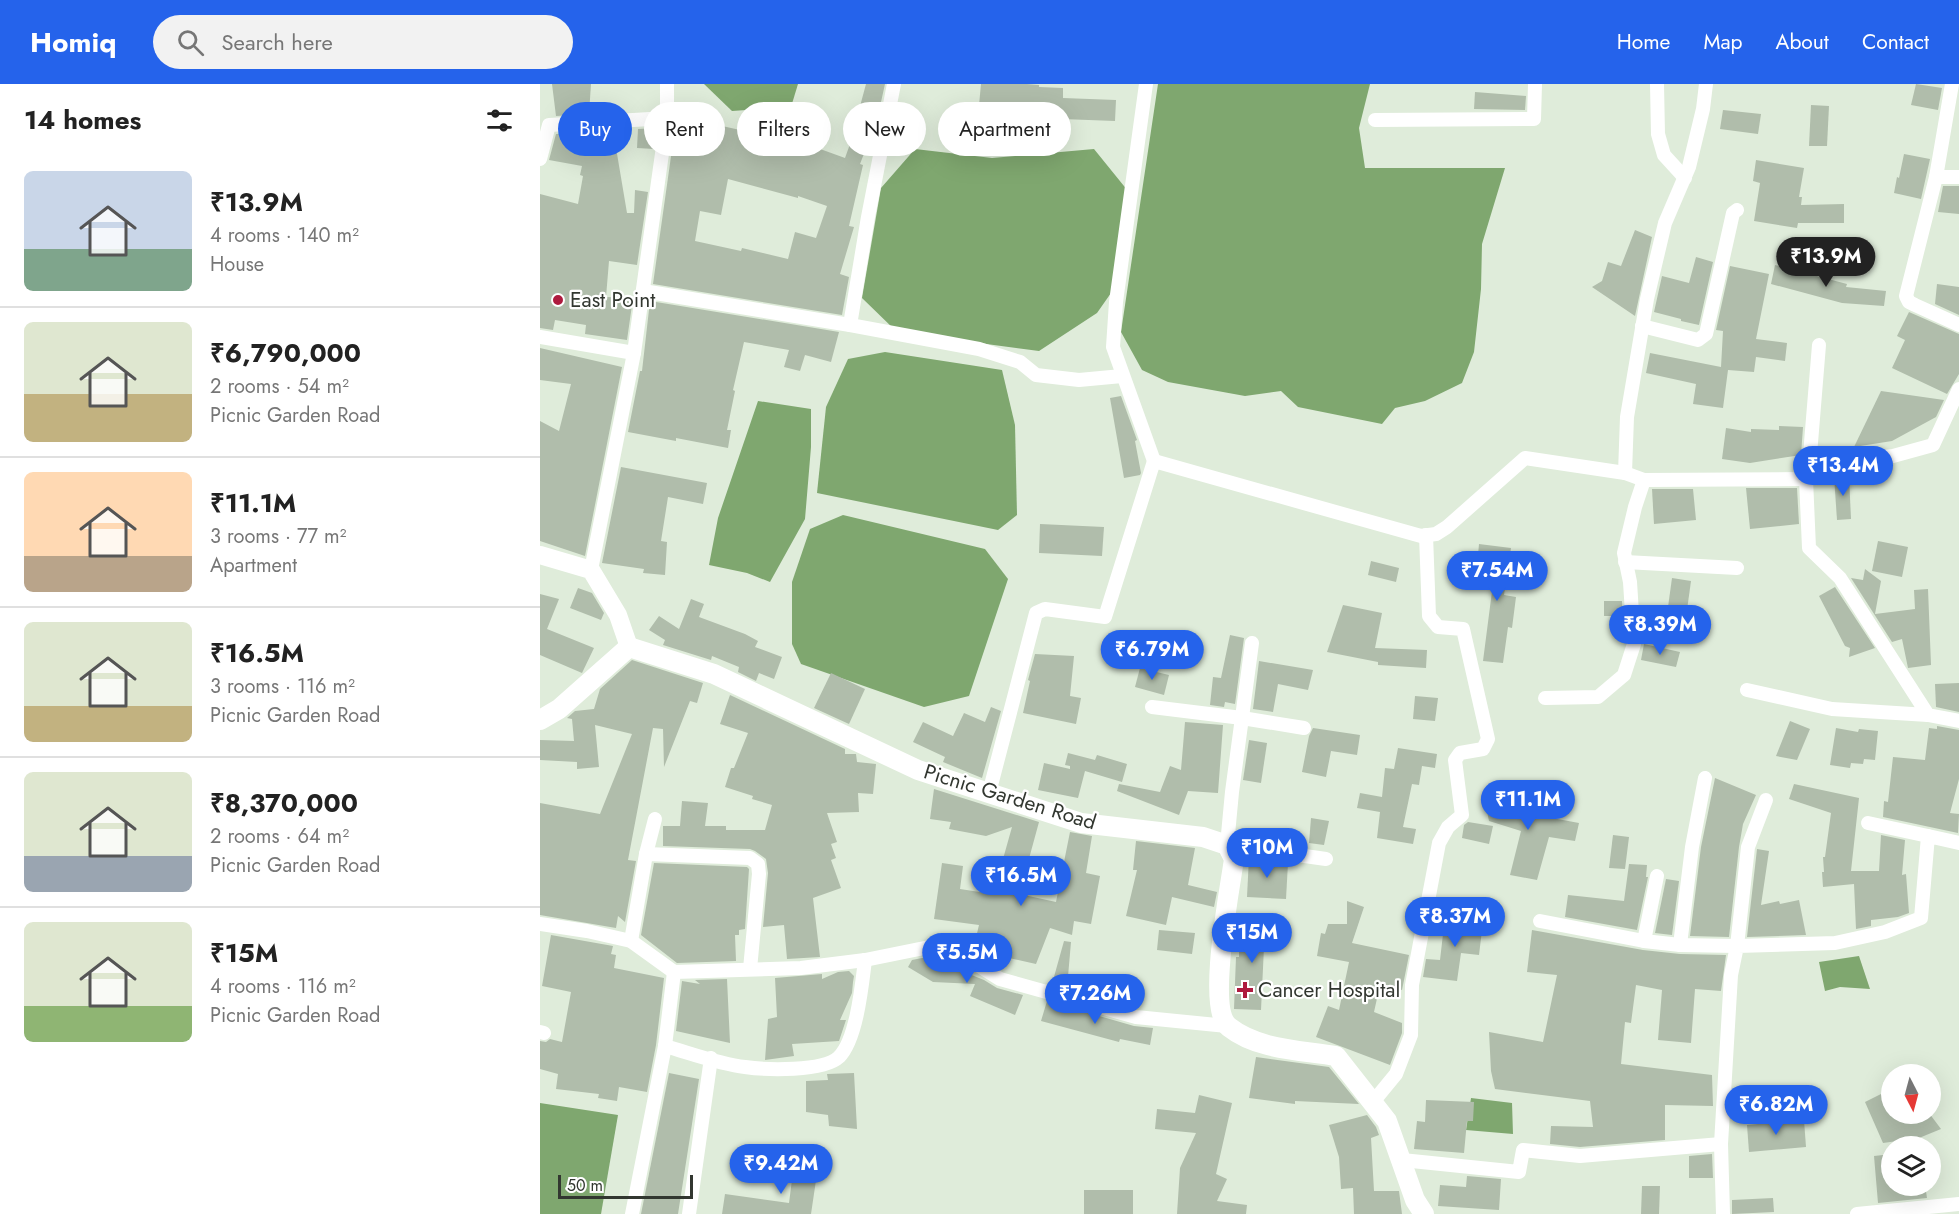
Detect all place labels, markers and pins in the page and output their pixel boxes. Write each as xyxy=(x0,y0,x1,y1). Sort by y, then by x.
pin: ₹13.9M xyxy=(1777,237,1875,288)
place label: East Point xyxy=(570,285,655,315)
marker: East Point xyxy=(551,293,565,307)
pin: ₹13.4M xyxy=(1794,446,1892,497)
pin: ₹7.54M xyxy=(1448,551,1546,602)
pin: ₹8.39M xyxy=(1611,605,1709,656)
pin: ₹6.79M xyxy=(1103,630,1201,681)
pin: ₹11.1M xyxy=(1479,780,1577,831)
pin: ₹10M xyxy=(1231,828,1303,879)
pin: ₹16.5M xyxy=(972,856,1070,907)
pin: ₹8.37M xyxy=(1406,897,1504,948)
pin: ₹15M xyxy=(1216,913,1288,964)
pin: ₹5.5M xyxy=(925,933,1009,984)
pin: ₹7.26M xyxy=(1046,974,1144,1025)
place label: Cancer Hospital xyxy=(1258,975,1400,1005)
marker: Cancer Hospital xyxy=(1236,981,1254,999)
pin: ₹6.82M xyxy=(1727,1085,1825,1136)
pin: ₹9.42M xyxy=(732,1144,830,1195)

